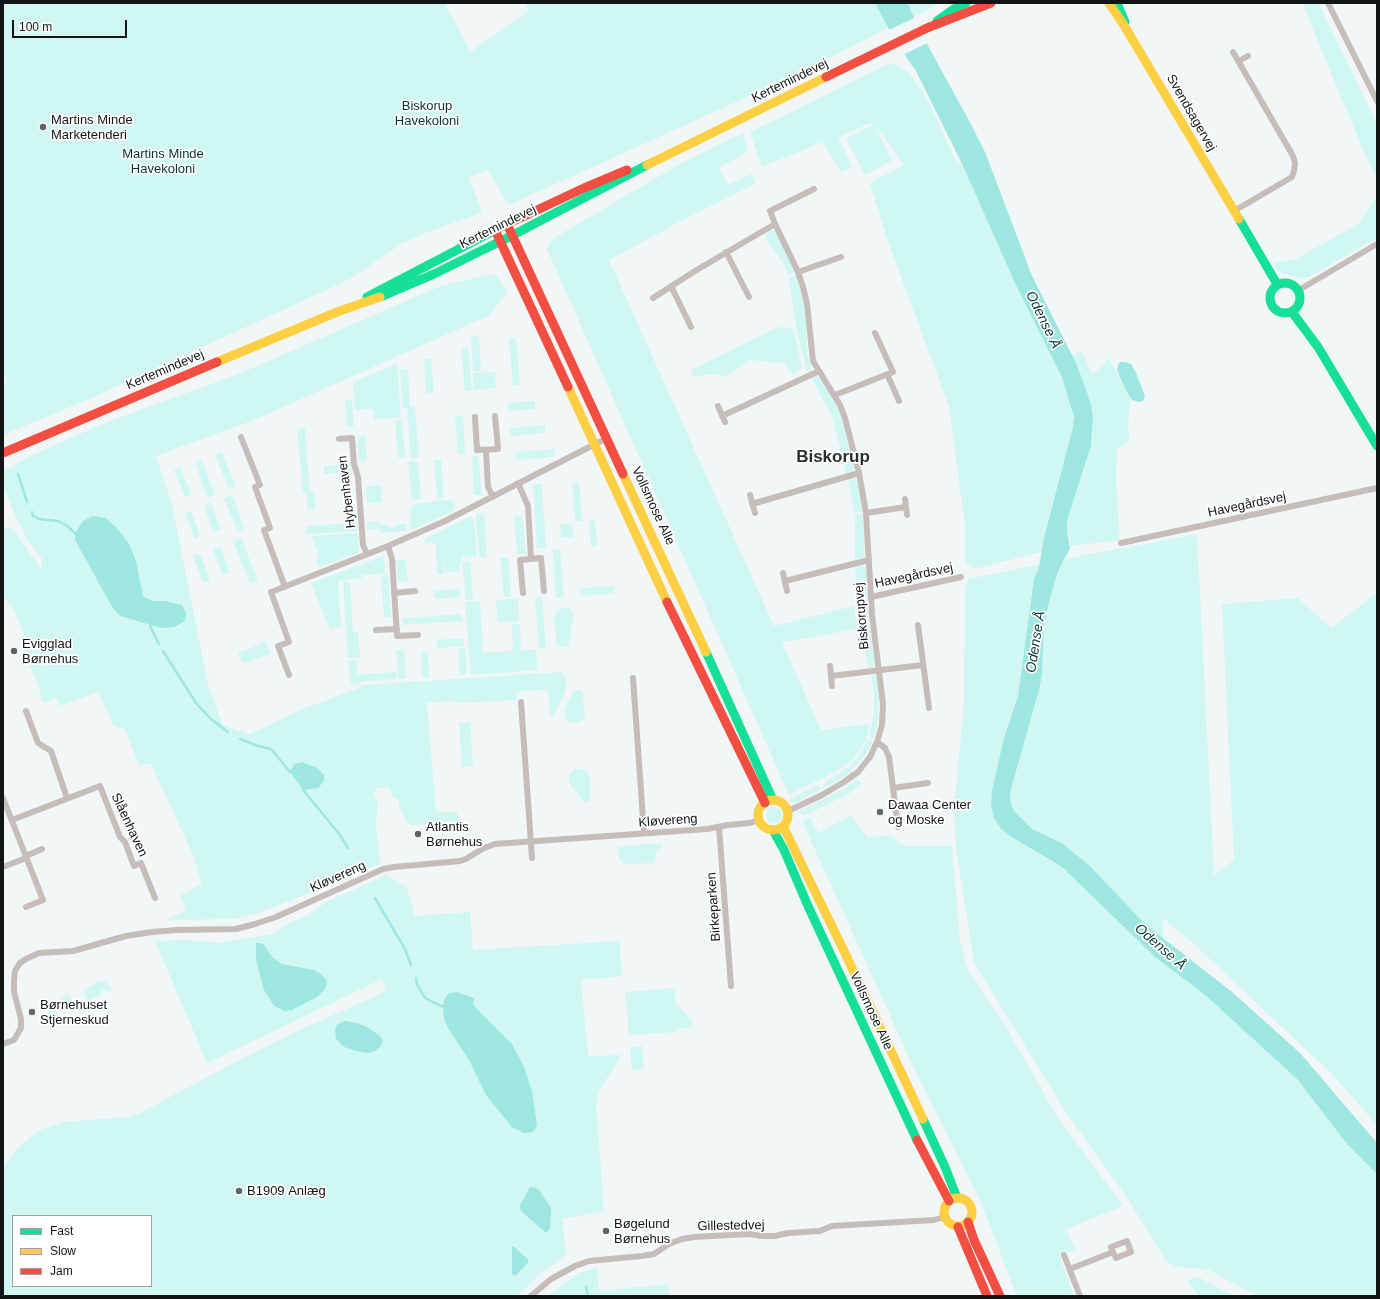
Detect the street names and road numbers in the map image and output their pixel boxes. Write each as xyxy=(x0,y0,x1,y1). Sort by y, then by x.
street label: Kertemindevej xyxy=(749,56,831,106)
street label: Svendsagervej xyxy=(1163,72,1219,154)
street label: Kertemindevej xyxy=(457,202,539,252)
street label: Kertemindevej xyxy=(124,347,206,393)
street label: Hybenhaven xyxy=(335,455,359,529)
street label: Vollsmose Alle xyxy=(628,464,678,548)
street label: Havegårdsvej xyxy=(1207,489,1287,521)
street label: Havegårdsvej xyxy=(874,560,954,592)
street label: Biskorupvej xyxy=(851,582,873,650)
street label: Slåenhaven xyxy=(107,791,151,859)
street label: Kløvereng xyxy=(638,811,698,831)
street label: Kløvereng xyxy=(308,858,368,896)
street label: Birkeparken xyxy=(704,872,724,942)
street label: Vollsmose Alle xyxy=(846,969,896,1053)
street label: Gillestedvej xyxy=(697,1218,765,1234)

